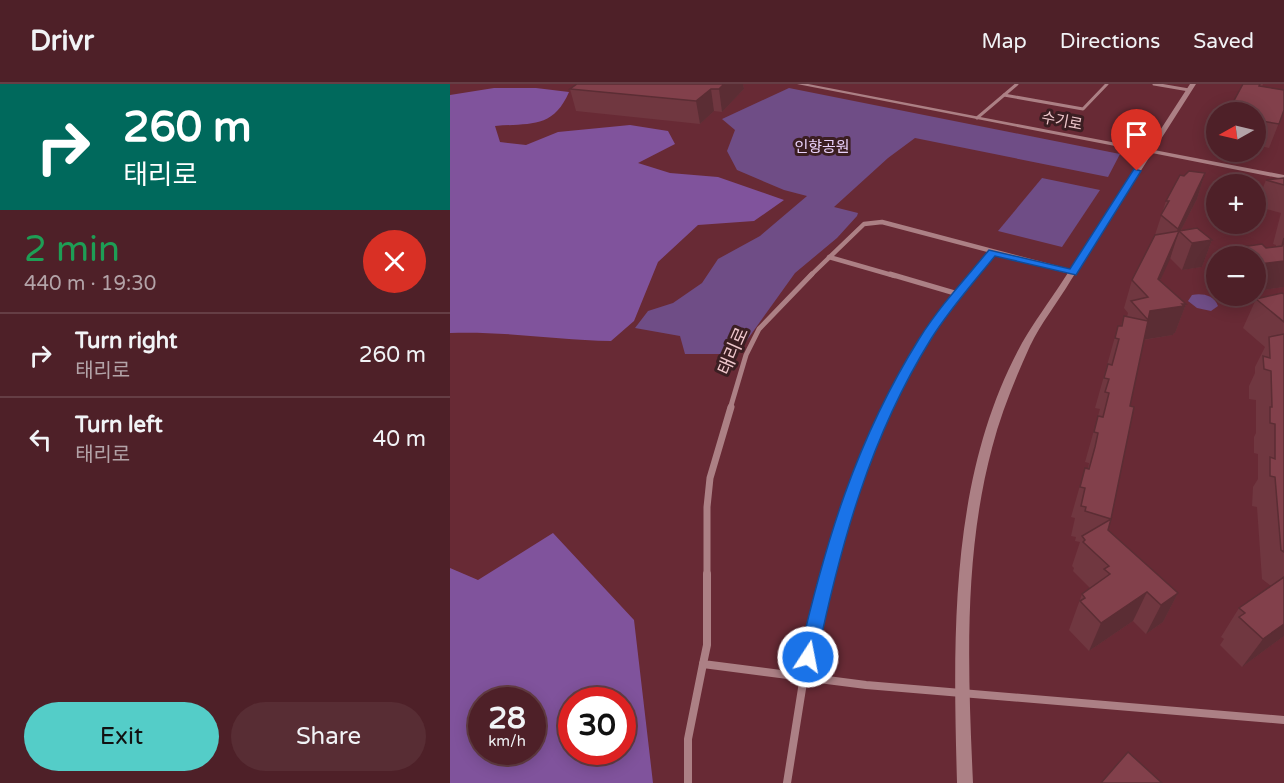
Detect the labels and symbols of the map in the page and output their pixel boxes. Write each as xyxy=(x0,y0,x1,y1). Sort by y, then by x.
north arrow xyxy=(1206,102,1266,162)
street label: 수기로 xyxy=(1040,108,1084,134)
pin xyxy=(1111,109,1162,171)
park label: 인향공원 xyxy=(794,138,850,156)
street label: 태리로 xyxy=(713,324,753,378)
position arrow xyxy=(776,625,840,689)
speed limit sign: 30 xyxy=(558,687,636,765)

